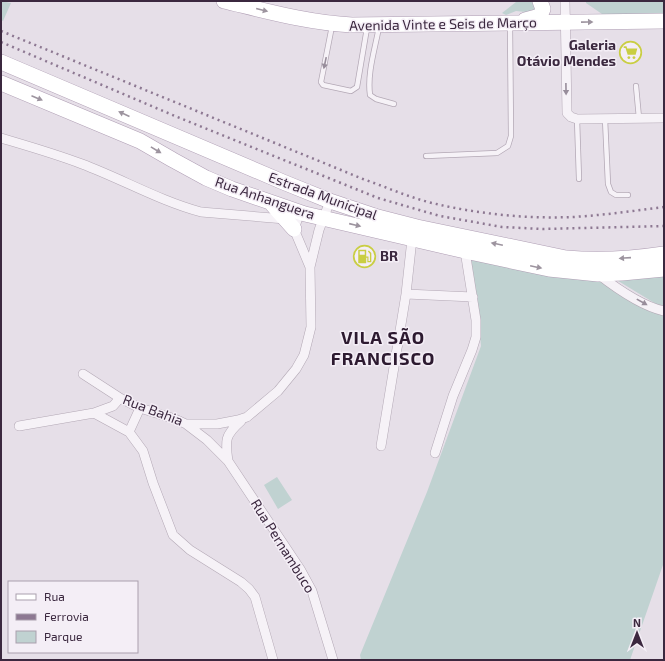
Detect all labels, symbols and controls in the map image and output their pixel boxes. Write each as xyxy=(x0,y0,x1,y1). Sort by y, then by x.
one-way arrow xyxy=(256,7,268,13)
street label: Avenida Vinte e Seis de Março xyxy=(349,13,537,35)
one-way arrow xyxy=(581,19,594,25)
place label: Galeria Otávio Mendes xyxy=(517,36,616,69)
supermarket icon: Galeria Otávio Mendes xyxy=(618,40,644,66)
one-way arrow xyxy=(321,57,327,69)
one-way arrow xyxy=(563,83,569,96)
one-way arrow xyxy=(31,95,43,101)
one-way arrow xyxy=(117,111,129,117)
one-way arrow xyxy=(150,147,162,154)
street label: Estrada Municipal xyxy=(266,168,381,223)
street label: Rua Anhanguera xyxy=(213,172,317,223)
one-way arrow xyxy=(349,223,361,229)
one-way arrow xyxy=(491,241,503,247)
fuel station icon: BR xyxy=(351,243,377,269)
place label: BR xyxy=(380,247,398,264)
one-way arrow xyxy=(619,255,631,262)
one-way arrow xyxy=(530,264,542,270)
one-way arrow xyxy=(636,299,648,305)
district label: VILA SÃO FRANCISCO xyxy=(331,326,435,369)
street label: Rua Bahia xyxy=(121,390,186,429)
street label: Rua Pernambuco xyxy=(248,496,319,596)
legend xyxy=(8,581,138,653)
text: Rua xyxy=(44,589,65,603)
text: Ferrovia xyxy=(44,609,89,623)
north arrow xyxy=(617,613,657,653)
text: N xyxy=(633,616,641,629)
text: Parque xyxy=(44,629,82,643)

